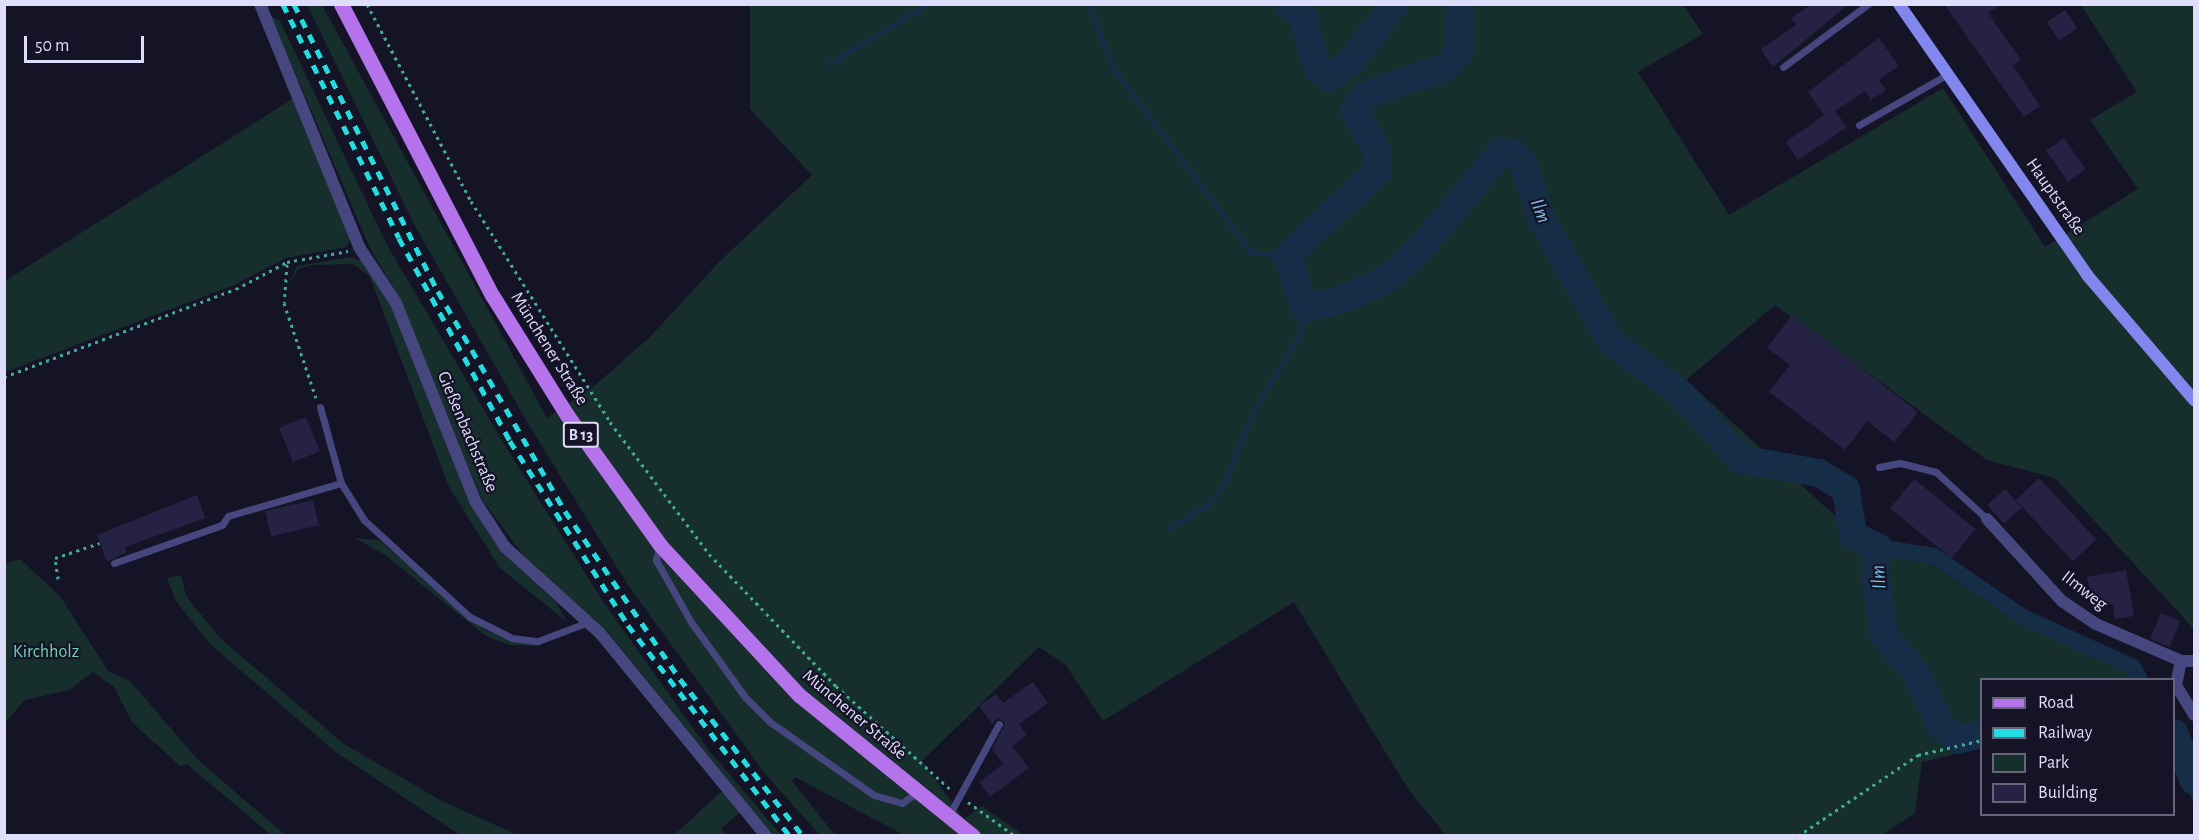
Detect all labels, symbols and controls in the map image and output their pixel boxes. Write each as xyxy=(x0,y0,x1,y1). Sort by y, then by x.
scale bar xyxy=(27,24,147,62)
text: 50 m xyxy=(35,37,69,55)
street label: Hauptstraße xyxy=(2021,154,2089,240)
water label: Ilm xyxy=(1524,195,1556,227)
street label: Münchener Straße xyxy=(506,288,592,410)
street label: Gießenbachstraße xyxy=(432,368,502,496)
road number: B 13 xyxy=(562,422,600,448)
water label: Ilm xyxy=(1866,564,1892,590)
street label: Ilmweg xyxy=(2057,566,2111,616)
park label: Kirchholz xyxy=(13,641,79,663)
street label: Münchener Straße xyxy=(797,665,911,765)
legend xyxy=(1980,678,2175,816)
text: Road xyxy=(2038,694,2074,712)
text: Railway xyxy=(2038,724,2092,742)
text: Park xyxy=(2038,754,2069,772)
text: Building xyxy=(2038,784,2097,802)

